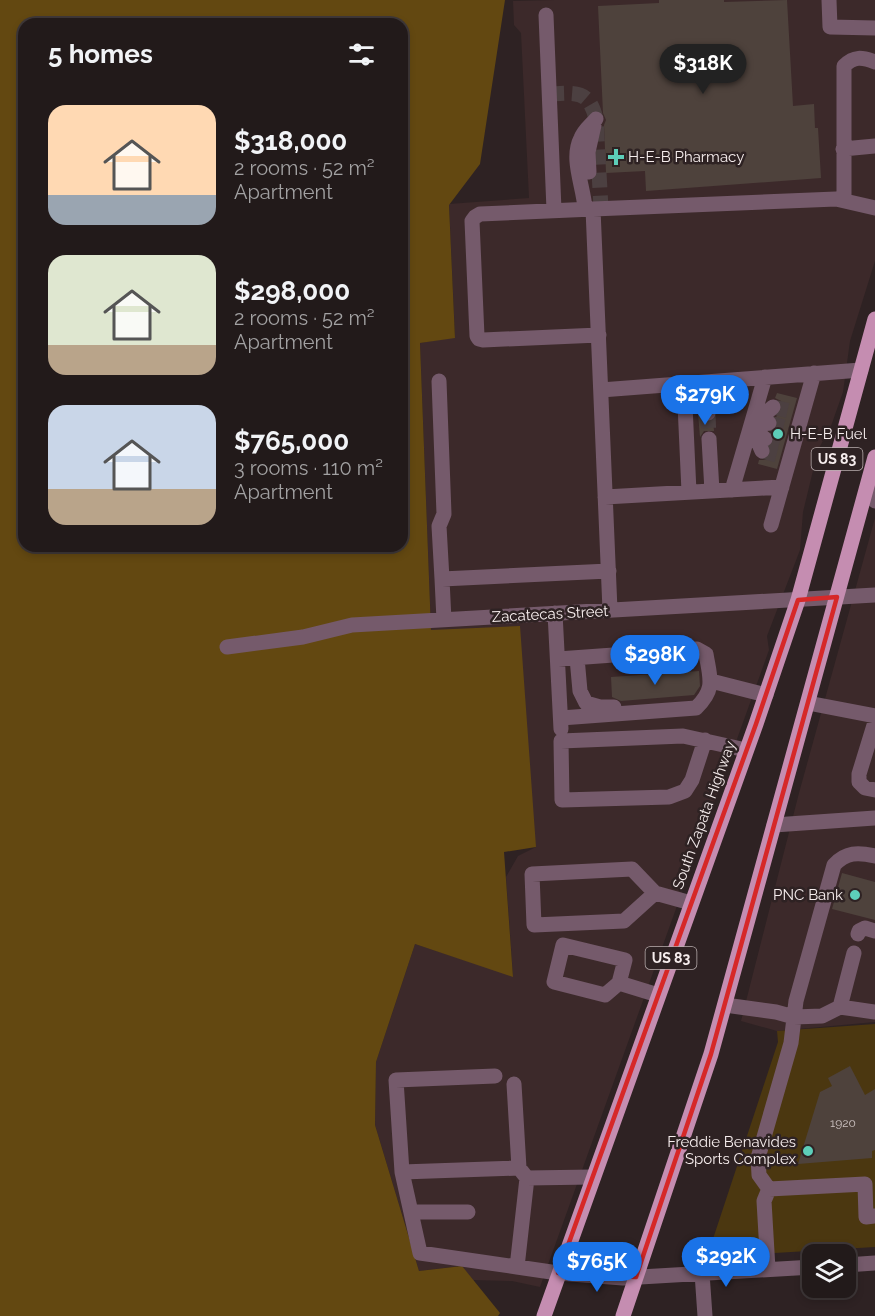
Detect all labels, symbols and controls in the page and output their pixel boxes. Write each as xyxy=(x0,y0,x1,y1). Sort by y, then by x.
icon: filters xyxy=(345,38,378,71)
text: 5 homes xyxy=(48,39,153,69)
pin: $318K xyxy=(661,44,745,95)
text: $318K xyxy=(673,51,733,75)
text: $318,000 xyxy=(234,126,347,156)
icon: home xyxy=(96,129,168,201)
place label: H-E-B Pharmacy xyxy=(628,148,744,166)
marker: H-E-B Pharmacy xyxy=(609,150,623,164)
text: 2 rooms · 52 m² xyxy=(234,156,375,180)
text: Apartment xyxy=(234,180,333,204)
text: $298,000 xyxy=(234,276,350,306)
icon: home xyxy=(96,279,168,351)
text: 2 rooms · 52 m² xyxy=(234,306,375,330)
text: Apartment xyxy=(234,330,333,354)
pin: $279K xyxy=(663,375,747,426)
text: $279K xyxy=(675,382,735,406)
place label: H-E-B Fuel xyxy=(790,425,868,443)
text: $765,000 xyxy=(234,426,349,456)
marker: H-E-B Fuel xyxy=(771,427,785,441)
icon: home xyxy=(96,429,168,501)
road number: US 83 xyxy=(812,448,862,470)
text: 3 rooms · 110 m² xyxy=(234,456,383,480)
text: Apartment xyxy=(234,480,333,504)
street label: Zacatecas Street xyxy=(491,602,609,626)
pin: $298K xyxy=(613,635,697,686)
text: $298K xyxy=(624,642,686,666)
street label: South Zapata Highway xyxy=(669,738,739,892)
place label: PNC Bank xyxy=(773,886,843,904)
marker: PNC Bank xyxy=(848,888,862,902)
road number: US 83 xyxy=(646,947,696,969)
house number: 1920 xyxy=(830,1116,856,1130)
place label: Freddie Benavides Sports Complex xyxy=(667,1133,796,1168)
marker: Freddie Benavides Sports Complex xyxy=(801,1144,815,1158)
pin: $292K xyxy=(684,1237,768,1288)
pin: $765K xyxy=(555,1242,639,1293)
text: $292K xyxy=(696,1244,756,1268)
map controls xyxy=(802,1244,856,1298)
button: layers xyxy=(802,1244,856,1298)
text: $765K xyxy=(567,1249,627,1273)

